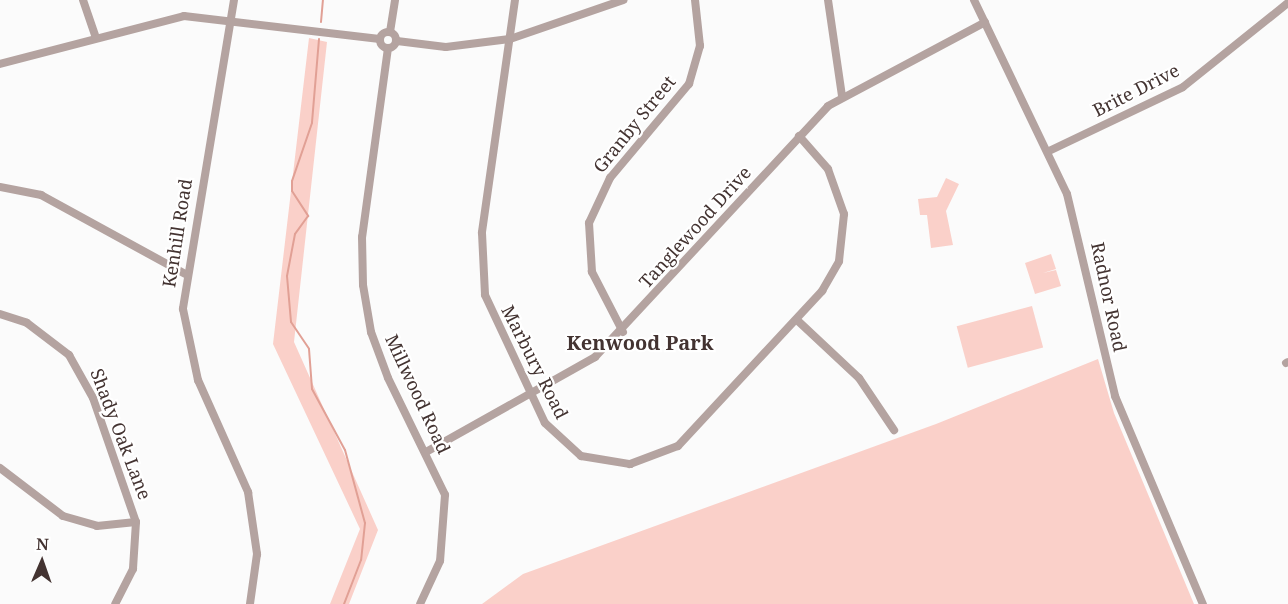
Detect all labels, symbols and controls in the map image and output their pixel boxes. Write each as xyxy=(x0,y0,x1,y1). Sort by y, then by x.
street label: Brite Drive xyxy=(1089,59,1183,121)
street label: Granby Street xyxy=(588,71,680,177)
street label: Tanglewood Drive xyxy=(635,162,755,292)
street label: Kenhill Road xyxy=(158,177,196,289)
street label: Radnor Road xyxy=(1087,240,1131,354)
street label: Marbury Road xyxy=(497,302,573,422)
district label: Kenwood Park xyxy=(567,330,713,354)
street label: Millwood Road xyxy=(381,331,455,457)
street label: Shady Oak Lane xyxy=(86,365,156,503)
north arrow xyxy=(12,532,72,592)
text: N xyxy=(36,533,49,555)

